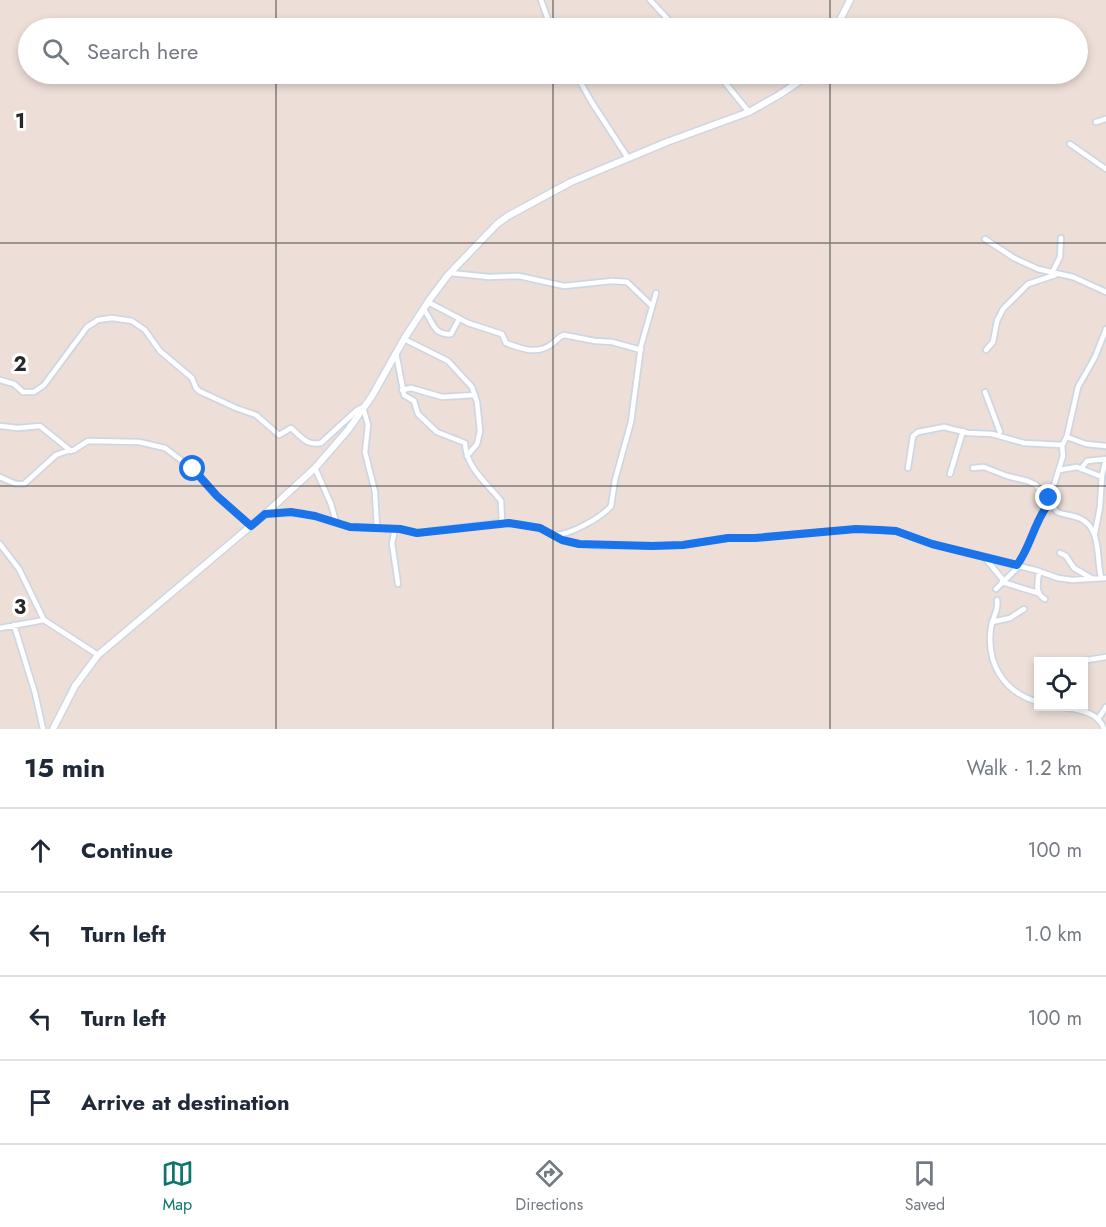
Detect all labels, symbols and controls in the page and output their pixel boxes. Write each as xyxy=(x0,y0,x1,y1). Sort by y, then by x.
search box xyxy=(18,18,1088,84)
icon: search xyxy=(39,35,72,68)
text: Search here xyxy=(87,35,198,67)
text: 1 xyxy=(15,107,25,136)
text: 2 xyxy=(13,350,27,379)
route start xyxy=(179,455,205,481)
route end xyxy=(1035,484,1061,510)
text: 3 xyxy=(14,593,26,622)
map controls xyxy=(1034,657,1088,711)
button: locate xyxy=(1034,657,1088,711)
text: 15 min xyxy=(24,749,105,787)
text: Walk · 1.2 km xyxy=(966,754,1082,783)
icon: ahead xyxy=(24,834,57,867)
text: Continue xyxy=(81,834,173,866)
text: 100 m xyxy=(1027,836,1082,865)
icon: left xyxy=(24,918,57,951)
text: Turn left xyxy=(81,918,166,950)
text: 1.0 km xyxy=(1025,920,1082,949)
icon: left xyxy=(24,1002,57,1035)
text: Turn left xyxy=(81,1002,166,1034)
text: 100 m xyxy=(1027,1004,1082,1033)
icon: arrive xyxy=(24,1086,57,1119)
text: Arrive at destination xyxy=(81,1086,290,1118)
tab: Map xyxy=(161,1157,194,1216)
tab: Directions xyxy=(515,1157,583,1216)
tab: Saved xyxy=(905,1157,945,1216)

